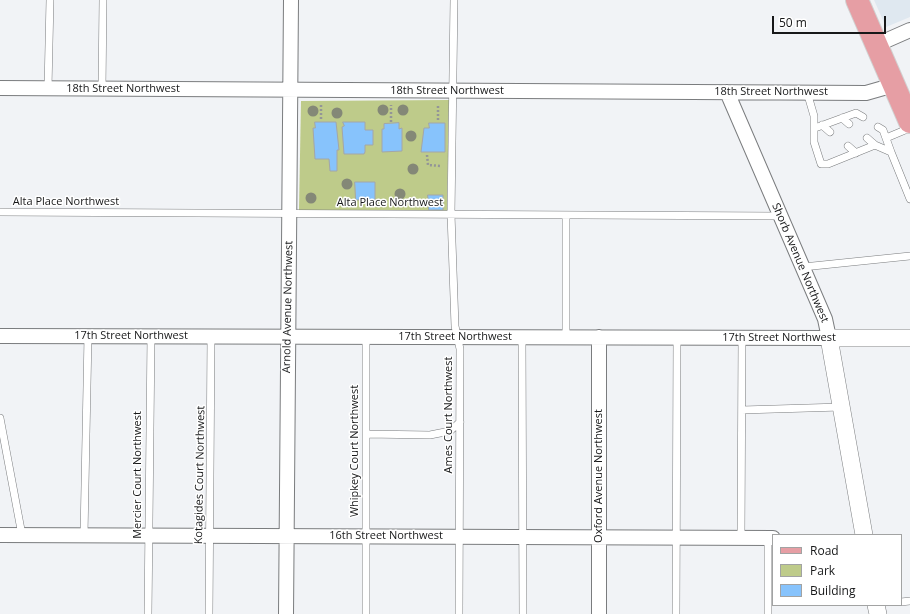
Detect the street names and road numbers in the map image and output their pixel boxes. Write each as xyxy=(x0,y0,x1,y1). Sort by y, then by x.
street label: 18th Street Northwest xyxy=(66,82,180,96)
street label: 18th Street Northwest xyxy=(390,84,504,98)
street label: 18th Street Northwest xyxy=(714,85,828,99)
street label: Alta Place Northwest xyxy=(13,195,119,209)
street label: Alta Place Northwest xyxy=(337,196,443,210)
street label: Shorb Avenue Northwest xyxy=(769,201,831,325)
street label: Arnold Avenue Northwest xyxy=(280,241,296,373)
street label: 17th Street Northwest xyxy=(74,329,188,343)
street label: 17th Street Northwest xyxy=(398,330,512,344)
street label: 17th Street Northwest xyxy=(722,331,836,345)
street label: Ames Court Northwest xyxy=(442,357,456,473)
street label: Whipkey Court Northwest xyxy=(348,385,362,517)
street label: Kotagides Court Northwest xyxy=(192,406,208,544)
street label: Oxford Avenue Northwest xyxy=(592,409,606,543)
street label: Mercier Court Northwest xyxy=(131,411,145,539)
street label: 16th Street Northwest xyxy=(329,529,443,543)

